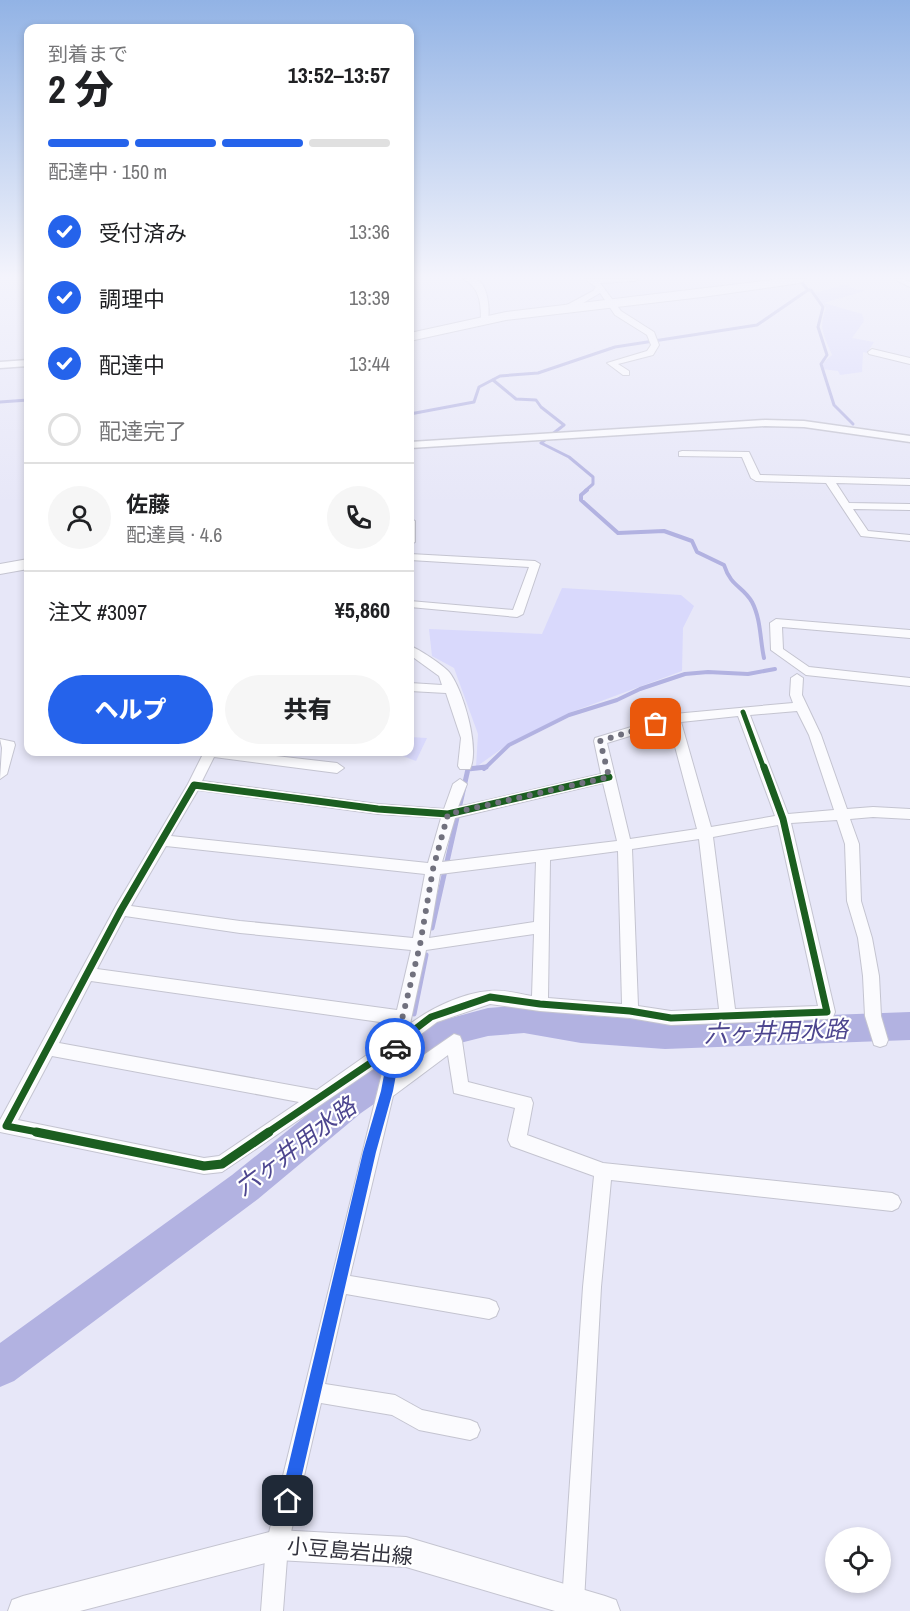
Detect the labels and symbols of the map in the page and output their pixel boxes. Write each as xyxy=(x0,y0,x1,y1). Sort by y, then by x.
pin xyxy=(630,698,681,749)
water label: 六ヶ井用水路 xyxy=(703,1012,851,1050)
courier xyxy=(365,1018,425,1078)
water label: 六ヶ井用水路 xyxy=(228,1089,364,1202)
pin xyxy=(262,1475,313,1526)
street label: 小豆島岩出線 xyxy=(286,1531,414,1571)

